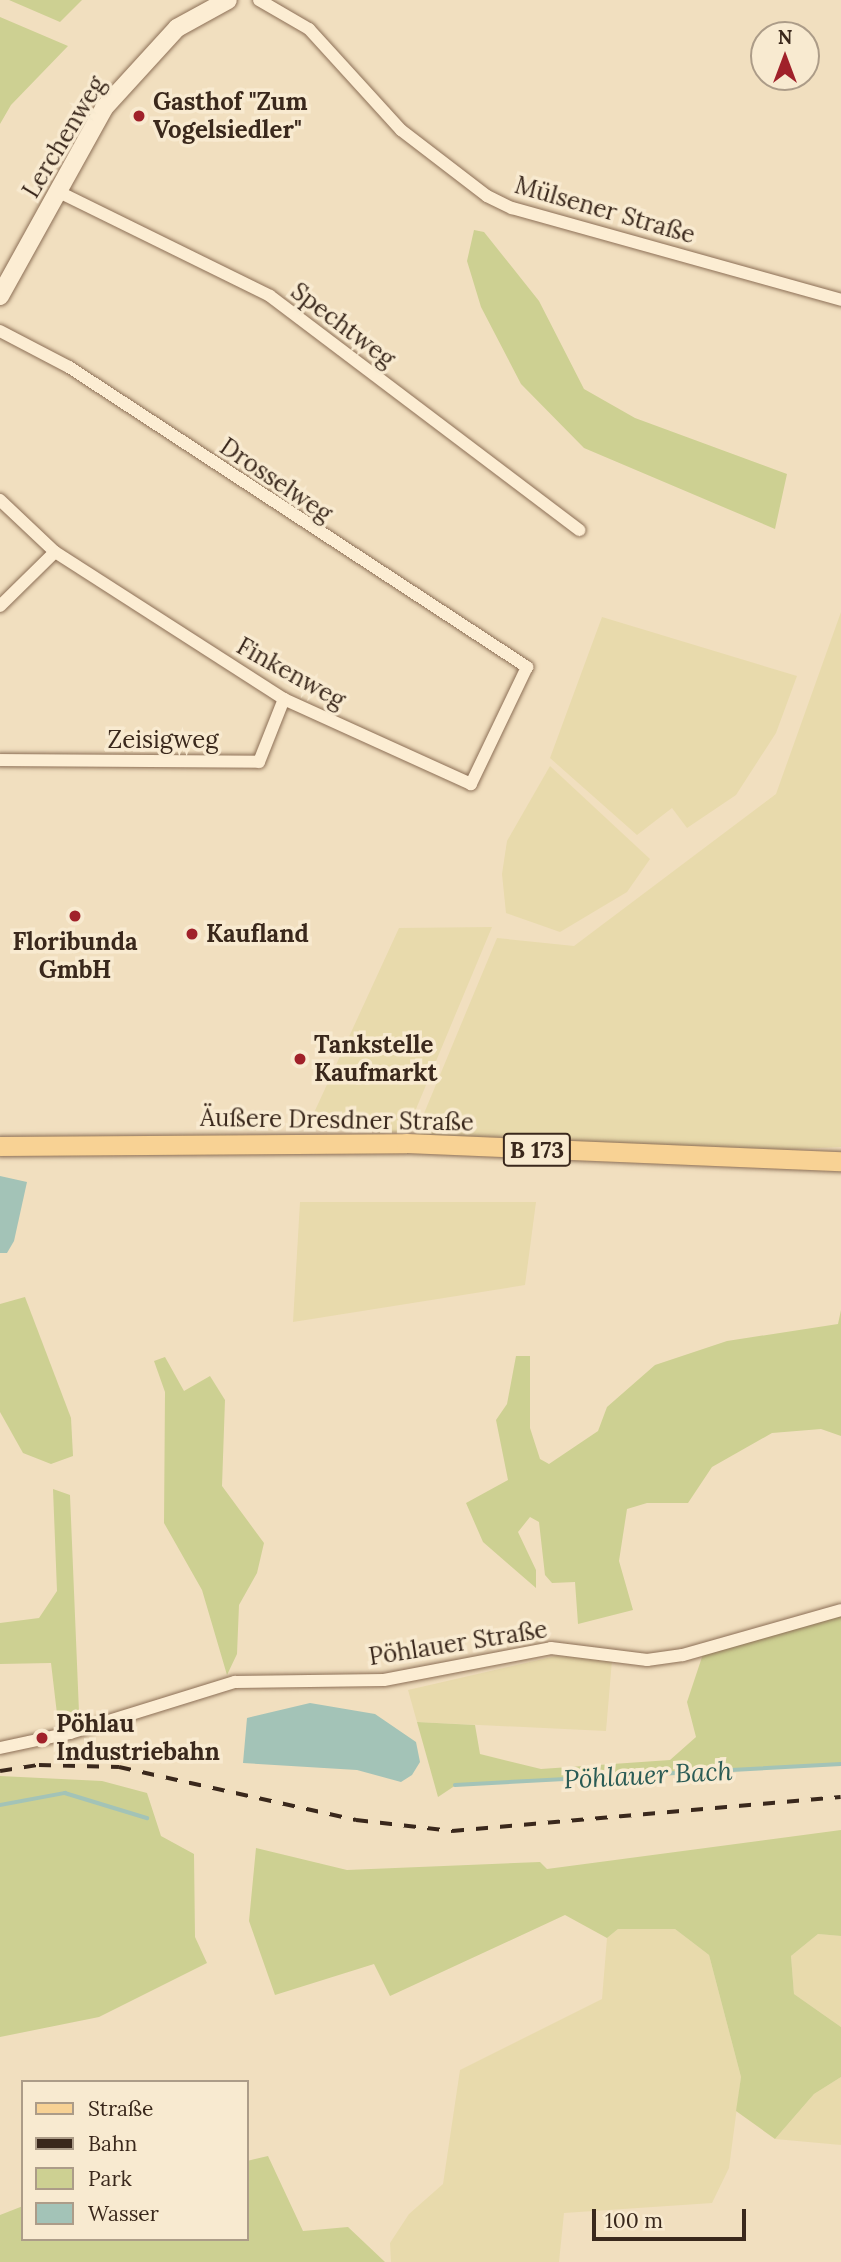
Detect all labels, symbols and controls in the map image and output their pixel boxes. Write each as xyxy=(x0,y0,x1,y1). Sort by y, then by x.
north arrow xyxy=(750,21,820,91)
text: N xyxy=(778,25,792,49)
street label: Lerchenweg xyxy=(16,71,112,203)
place label: Gasthof "Zum Vogelsiedler" xyxy=(153,88,308,144)
marker: Gasthof "Zum Vogelsiedler" xyxy=(131,108,147,124)
street label: Mülsener Straße xyxy=(512,171,698,249)
street label: Spechtweg xyxy=(285,277,401,373)
street label: Drosselweg xyxy=(214,432,338,528)
street label: Finkenweg xyxy=(232,631,350,715)
street label: Zeisigweg xyxy=(108,726,218,754)
marker: Floribunda GmbH xyxy=(67,908,83,924)
place label: Kaufland xyxy=(206,920,309,948)
marker: Kaufland xyxy=(184,926,200,942)
place label: Floribunda GmbH xyxy=(12,928,138,984)
place label: Tankstelle Kaufmarkt xyxy=(314,1031,437,1087)
marker: Tankstelle Kaufmarkt xyxy=(292,1051,308,1067)
street label: Äußere Dresdner Straße xyxy=(200,1103,474,1137)
road number: B 173 xyxy=(502,1130,572,1170)
street label: Pöhlauer Straße xyxy=(367,1615,549,1671)
place label: Pöhlau Industriebahn xyxy=(56,1710,220,1766)
marker: Pöhlau Industriebahn xyxy=(34,1730,50,1746)
water label: Pöhlauer Bach xyxy=(563,1755,733,1795)
legend xyxy=(21,2080,248,2241)
text: Straße xyxy=(88,2095,153,2122)
text: Bahn xyxy=(88,2130,137,2157)
text: Park xyxy=(88,2165,132,2192)
scale bar xyxy=(596,2196,750,2240)
text: Wasser xyxy=(88,2200,159,2227)
text: 100 m xyxy=(605,2207,663,2234)

